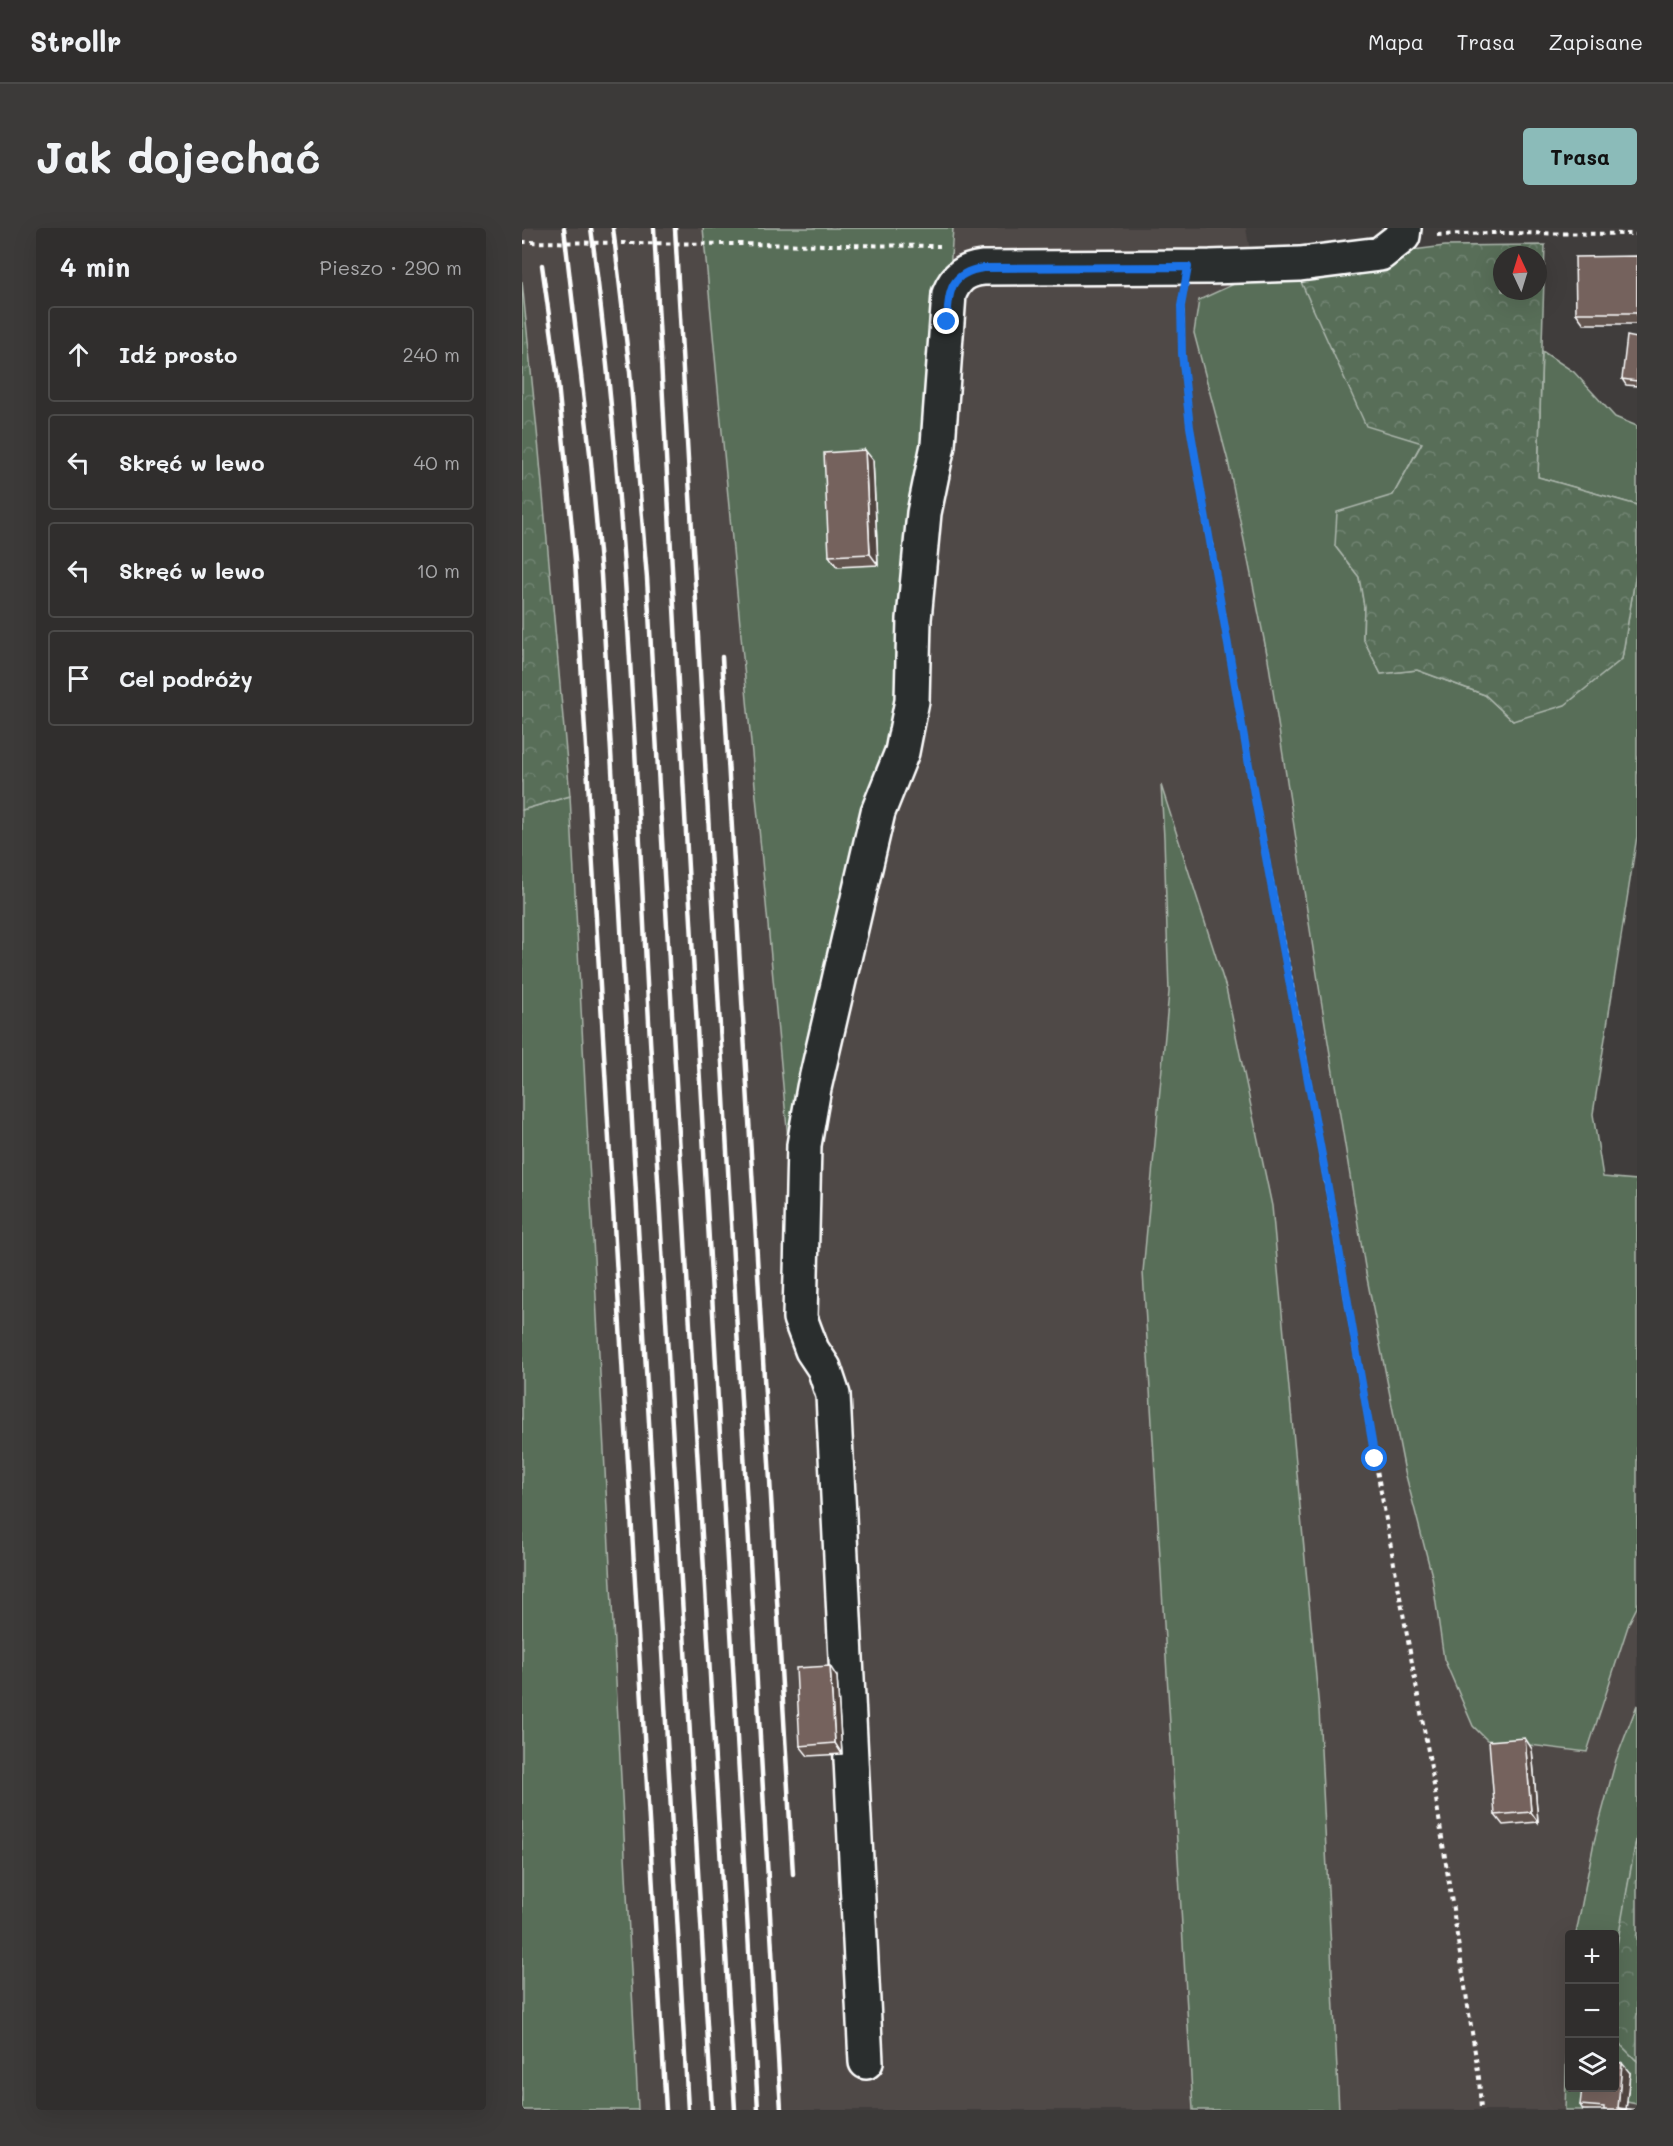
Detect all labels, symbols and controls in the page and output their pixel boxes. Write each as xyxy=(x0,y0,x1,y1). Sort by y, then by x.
text: Strollr xyxy=(30,23,121,59)
text: Mapa xyxy=(1368,28,1424,55)
text: Trasa xyxy=(1457,28,1515,55)
text: Zapisane xyxy=(1548,28,1643,55)
button: Trasa xyxy=(1523,128,1637,185)
text: Jak dojechać xyxy=(36,129,321,184)
north arrow xyxy=(1493,246,1547,300)
text: 4 min xyxy=(60,250,130,284)
text: Pieszo · 290 m xyxy=(319,254,462,280)
route end xyxy=(933,308,959,334)
icon: ahead xyxy=(62,338,95,371)
text: Idź prosto xyxy=(119,340,237,369)
text: 240 m xyxy=(402,341,460,367)
icon: left xyxy=(62,446,95,479)
text: Skręć w lewo xyxy=(119,448,265,477)
text: 40 m xyxy=(414,449,460,475)
icon: left xyxy=(62,554,95,587)
text: Skręć w lewo xyxy=(119,556,265,585)
text: 10 m xyxy=(416,557,460,583)
icon: arrive xyxy=(62,662,95,695)
text: Cel podróży xyxy=(119,664,253,693)
route start xyxy=(1361,1445,1387,1471)
map controls xyxy=(1565,1930,1619,2092)
button: + xyxy=(1565,1930,1619,1984)
button: − xyxy=(1565,1984,1619,2038)
button: layers xyxy=(1565,2038,1619,2092)

